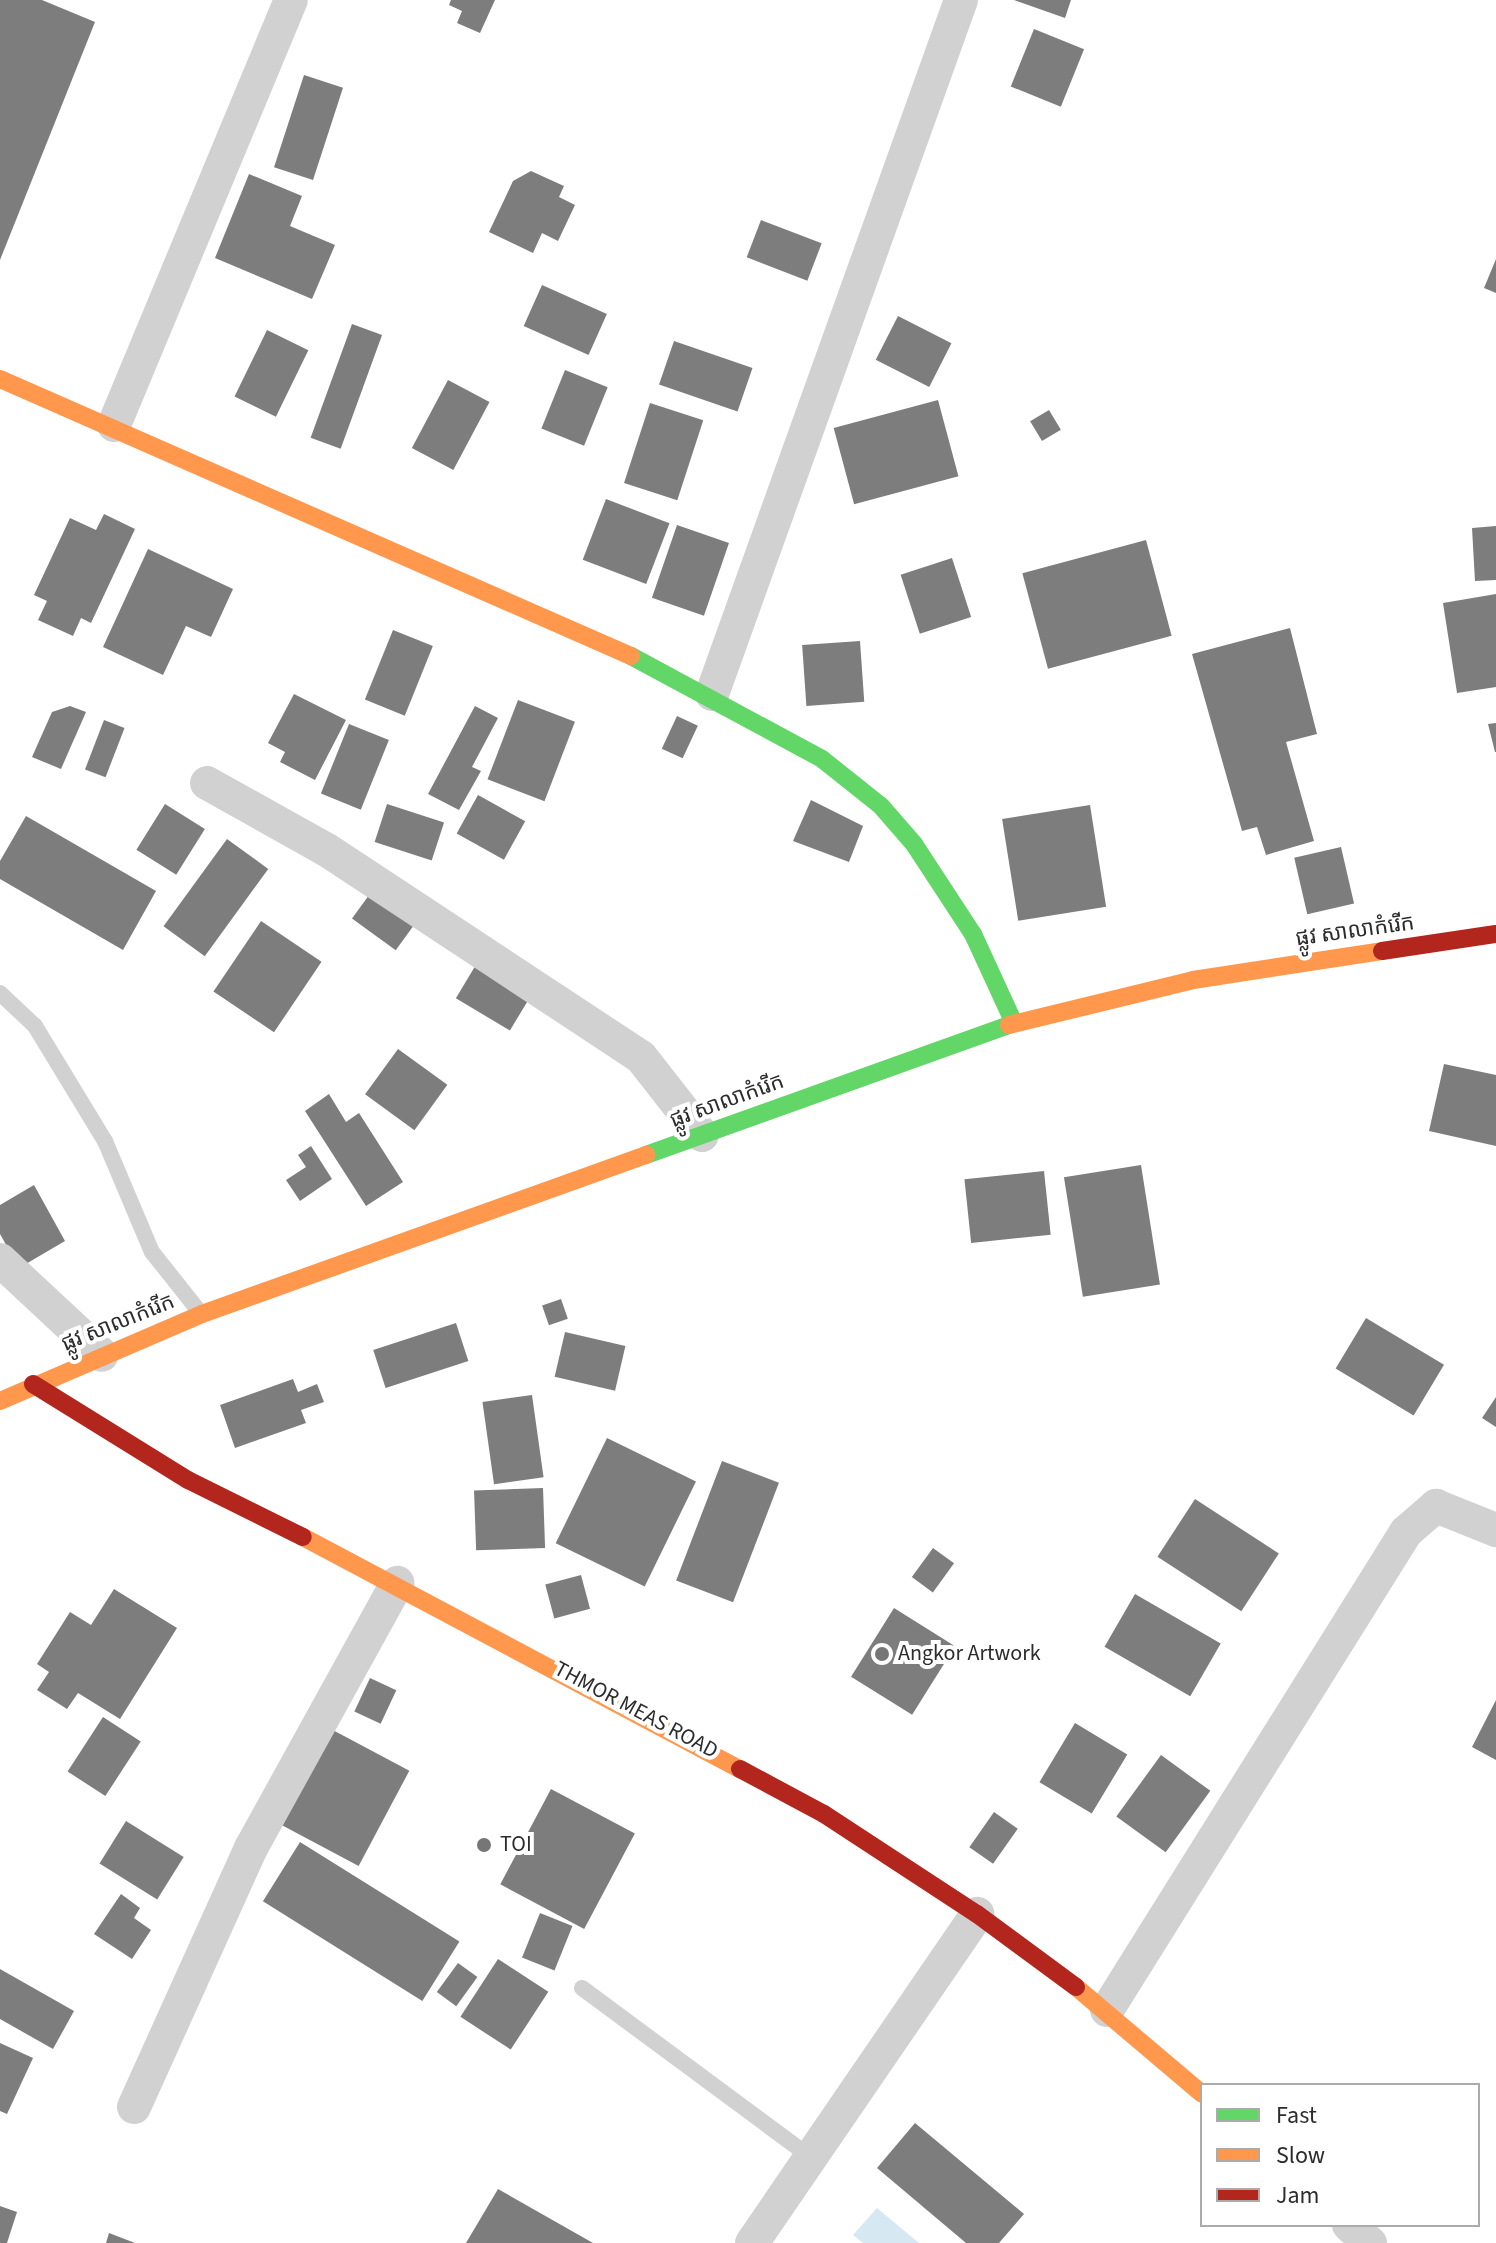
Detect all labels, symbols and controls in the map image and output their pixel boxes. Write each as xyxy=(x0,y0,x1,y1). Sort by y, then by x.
street label: ផ្លូវ សាលាកំរើក xyxy=(1294,910,1416,952)
street label: ផ្លូវ សាលាកំរើក xyxy=(666,1068,788,1134)
street label: ផ្លូវ សាលាកំរើក xyxy=(58,1288,178,1358)
place label: Angkor Artwork xyxy=(898,1641,1041,1667)
marker: Angkor Artwork xyxy=(873,1645,891,1663)
street label: THMOR MEAS ROAD xyxy=(550,1656,722,1764)
place label: TOI xyxy=(500,1832,532,1858)
marker: TOI xyxy=(475,1836,493,1854)
legend xyxy=(1200,2083,1480,2227)
text: Fast xyxy=(1276,2098,1317,2133)
text: Slow xyxy=(1276,2138,1325,2173)
text: Jam xyxy=(1276,2178,1320,2213)

